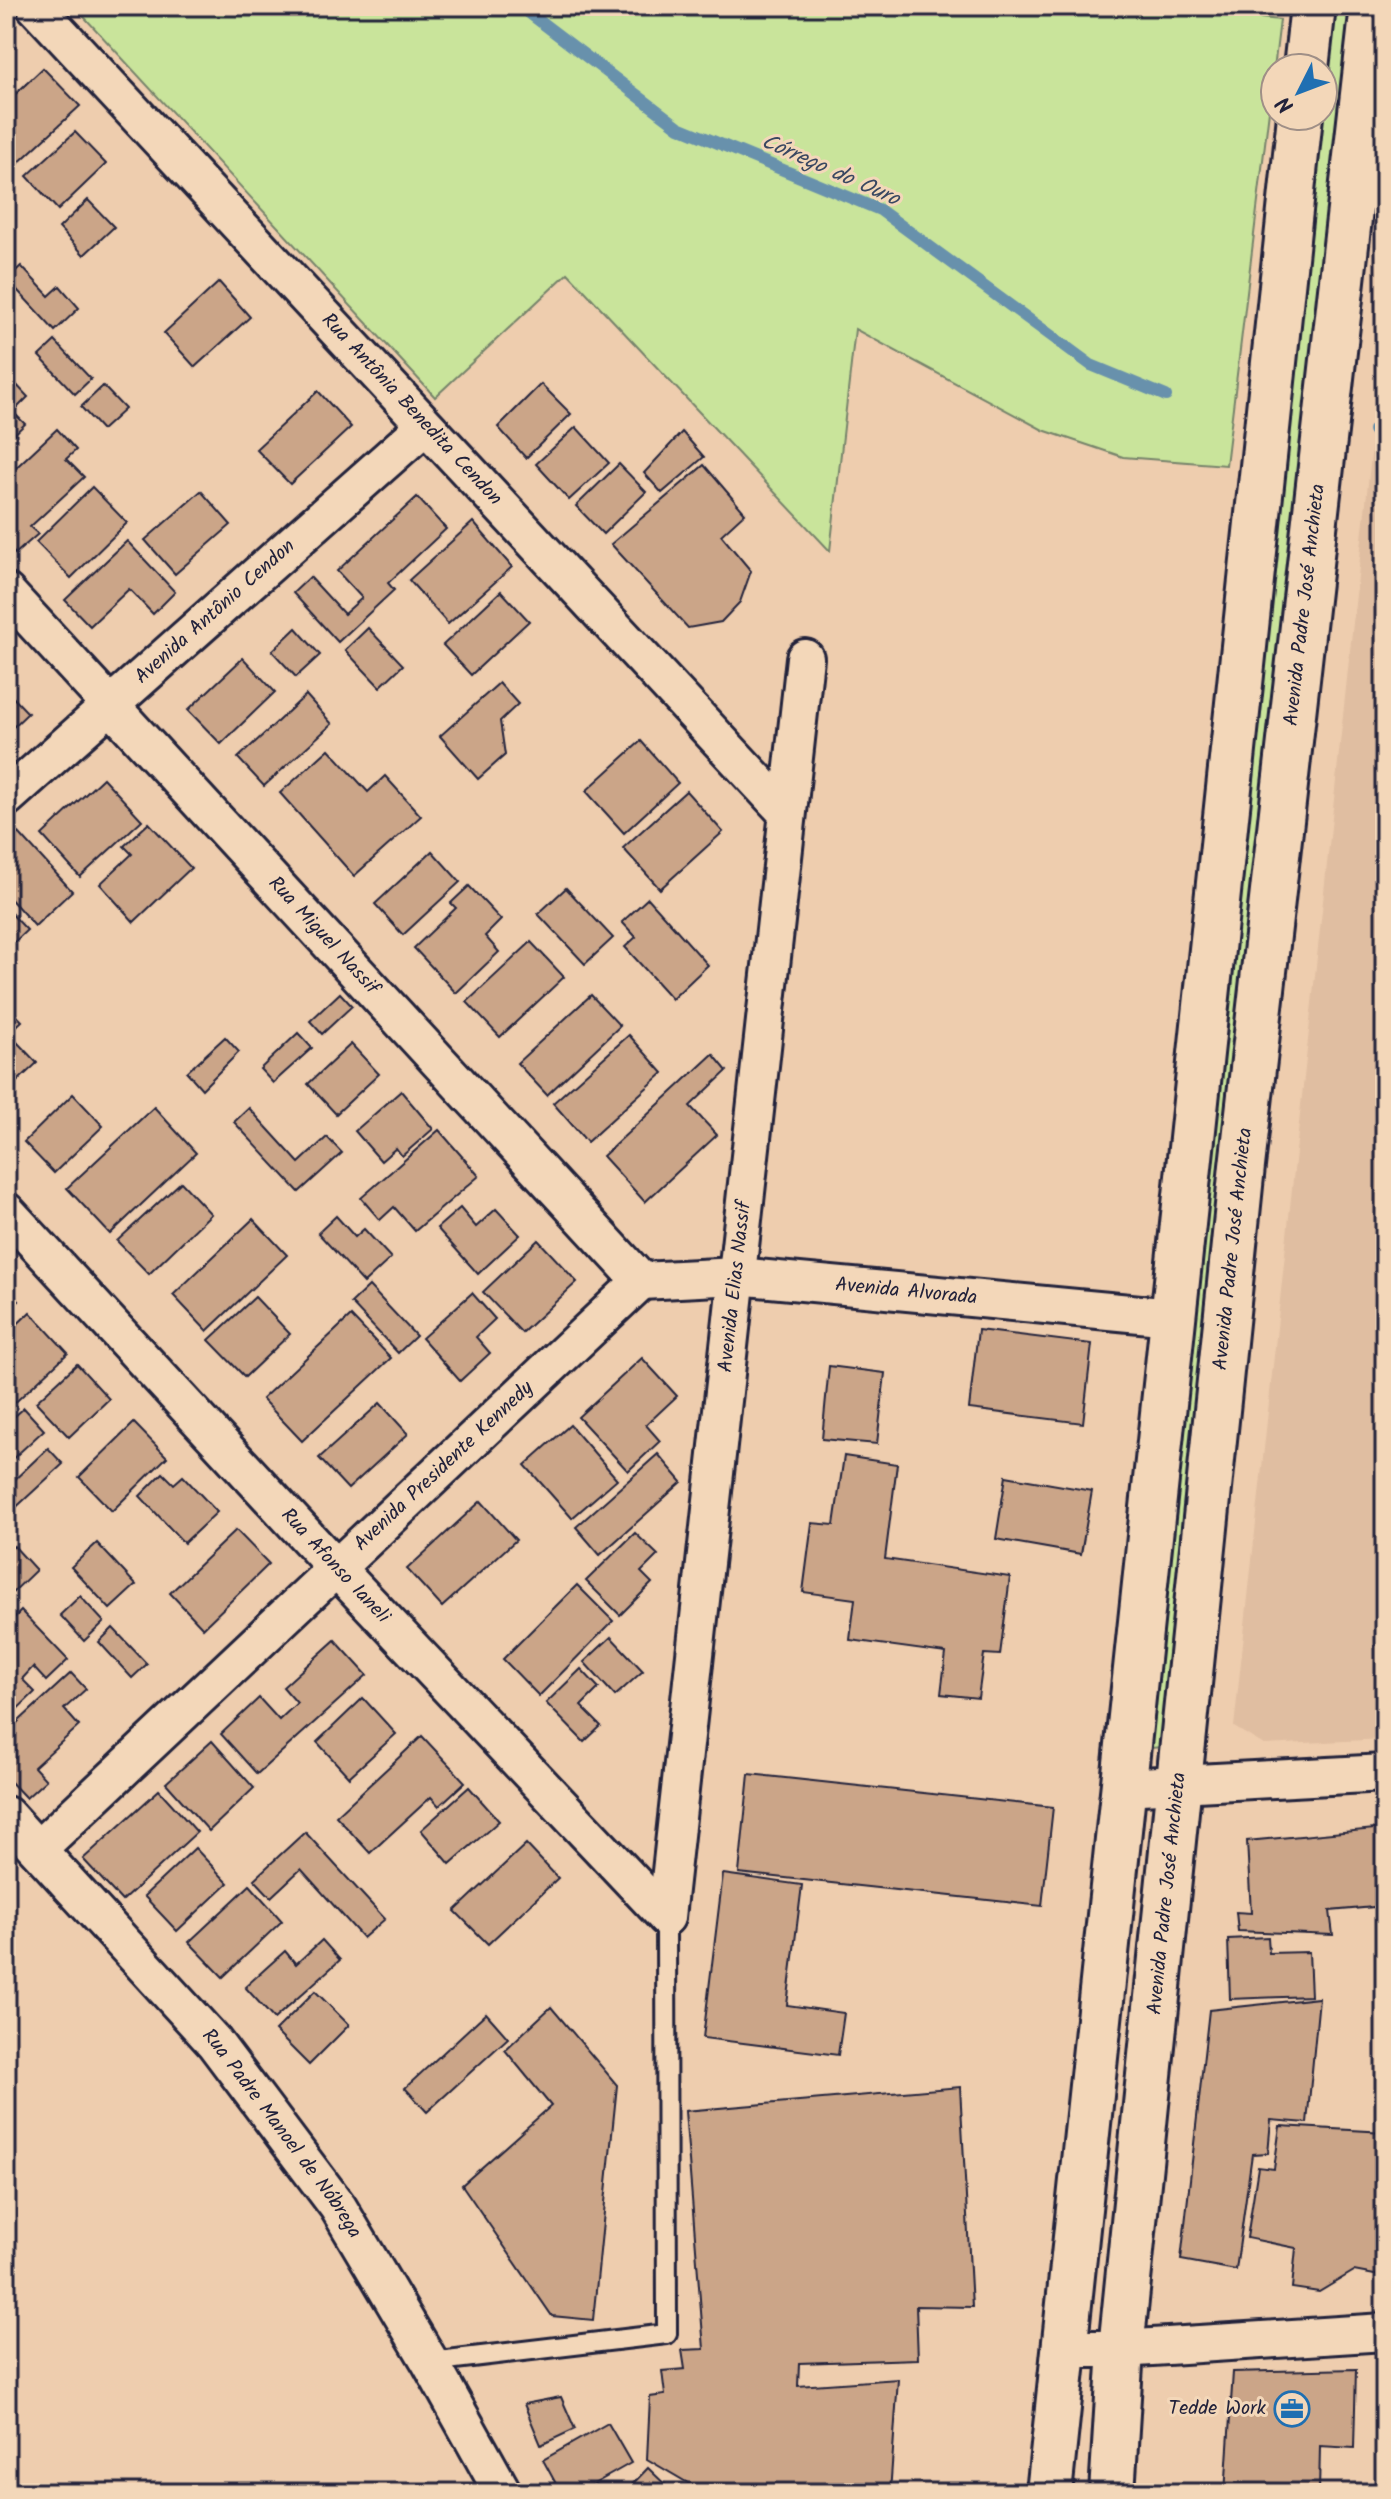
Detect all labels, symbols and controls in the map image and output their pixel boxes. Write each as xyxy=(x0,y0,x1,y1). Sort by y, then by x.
north arrow xyxy=(1259,52,1339,132)
text: N xyxy=(1268,87,1304,121)
water label: Córrego do Ouro xyxy=(755,125,907,218)
street label: Rua Antônia Benedita Cendon xyxy=(313,306,510,514)
street label: Avenida Padre José Anchieta xyxy=(1276,482,1335,728)
street label: Avenida Antônio Cendon xyxy=(128,532,303,692)
street label: Rua Miguel Nassif xyxy=(260,869,388,1005)
street label: Avenida Padre José Anchieta xyxy=(1205,1126,1262,1372)
street label: Avenida Elias Nassif xyxy=(710,1197,761,1374)
street label: Avenida Alvorada xyxy=(834,1269,979,1315)
street label: Avenida Presidente Kennedy xyxy=(347,1373,542,1559)
street label: Rua Afonso Ianeli xyxy=(272,1501,398,1632)
street label: Avenida Padre José Anchieta xyxy=(1139,1771,1196,2016)
street label: Rua Padre Manoel de Nóbrega xyxy=(193,2022,370,2245)
office icon: Tedde Work xyxy=(1273,2390,1311,2428)
place label: Tedde Work xyxy=(1169,2393,1267,2425)

